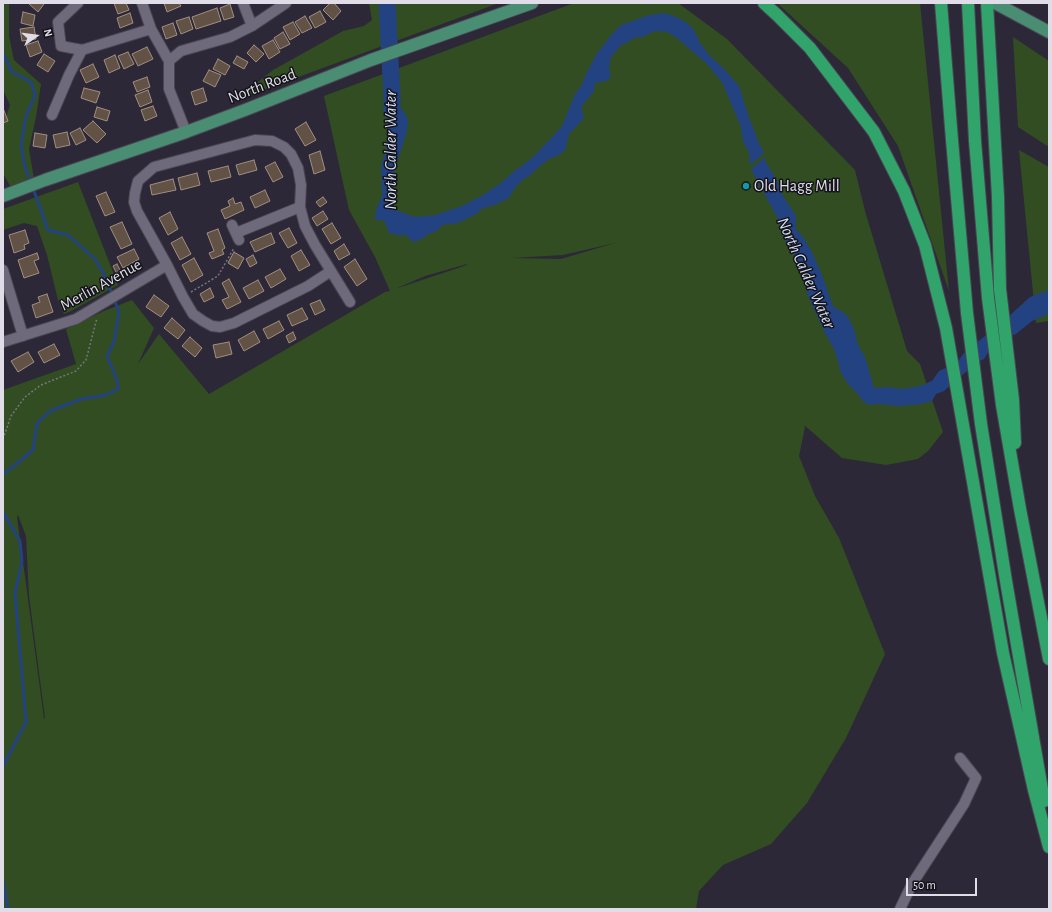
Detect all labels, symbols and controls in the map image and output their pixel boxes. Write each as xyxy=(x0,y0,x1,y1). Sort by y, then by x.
north arrow xyxy=(16,16,56,56)
text: N xyxy=(42,28,54,38)
street label: North Road xyxy=(225,64,299,108)
water label: North Calder Water xyxy=(381,90,401,210)
place label: Old Hagg Mill xyxy=(754,176,840,196)
marker: Old Hagg Mill xyxy=(741,181,751,191)
water label: North Calder Water xyxy=(772,214,840,332)
street label: Merlin Avenue xyxy=(57,255,145,315)
scale bar xyxy=(908,870,979,896)
text: 50 m xyxy=(913,879,936,891)

